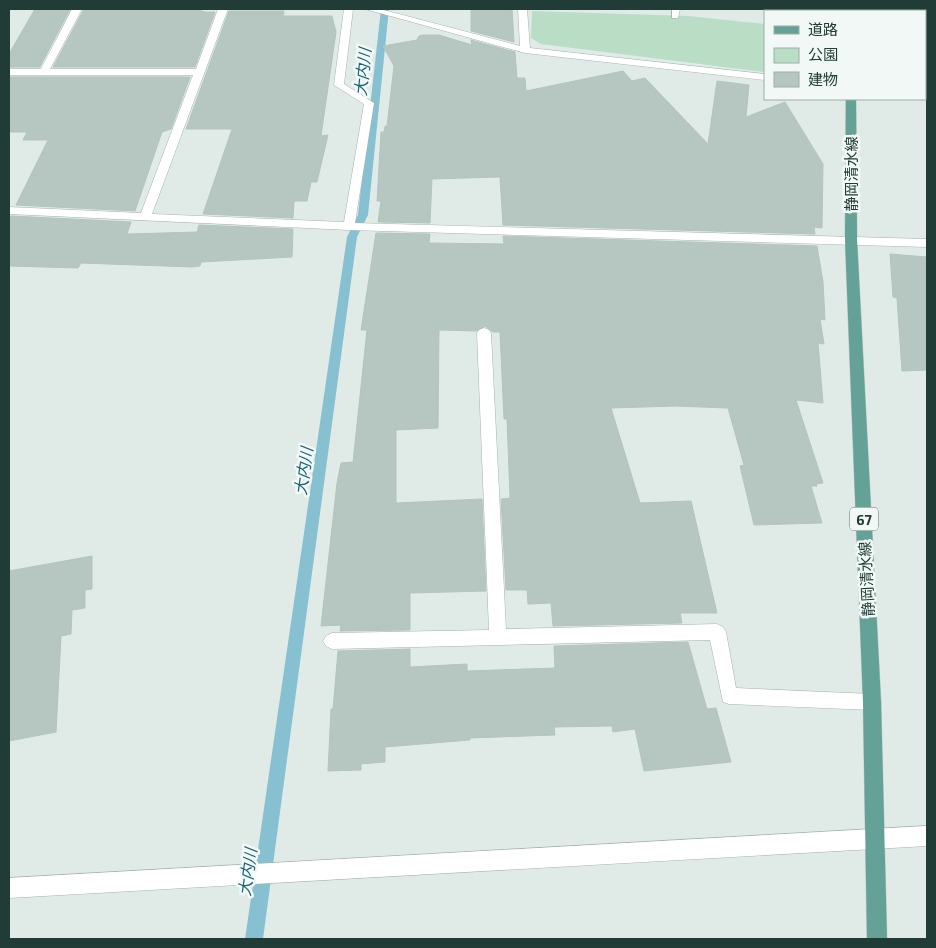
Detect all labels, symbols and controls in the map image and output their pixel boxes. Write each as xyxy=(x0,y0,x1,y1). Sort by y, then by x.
legend xyxy=(764,10,926,100)
text: 道路 xyxy=(808,20,838,38)
water label: 大内川 xyxy=(350,45,374,97)
text: 公園 xyxy=(808,45,838,63)
text: 建物 xyxy=(808,70,838,88)
street label: 静岡清水線 xyxy=(842,136,860,212)
water label: 大内川 xyxy=(290,444,316,496)
road number: 67 xyxy=(850,508,878,530)
street label: 静岡清水線 xyxy=(855,541,877,617)
water label: 大内川 xyxy=(234,845,260,897)

